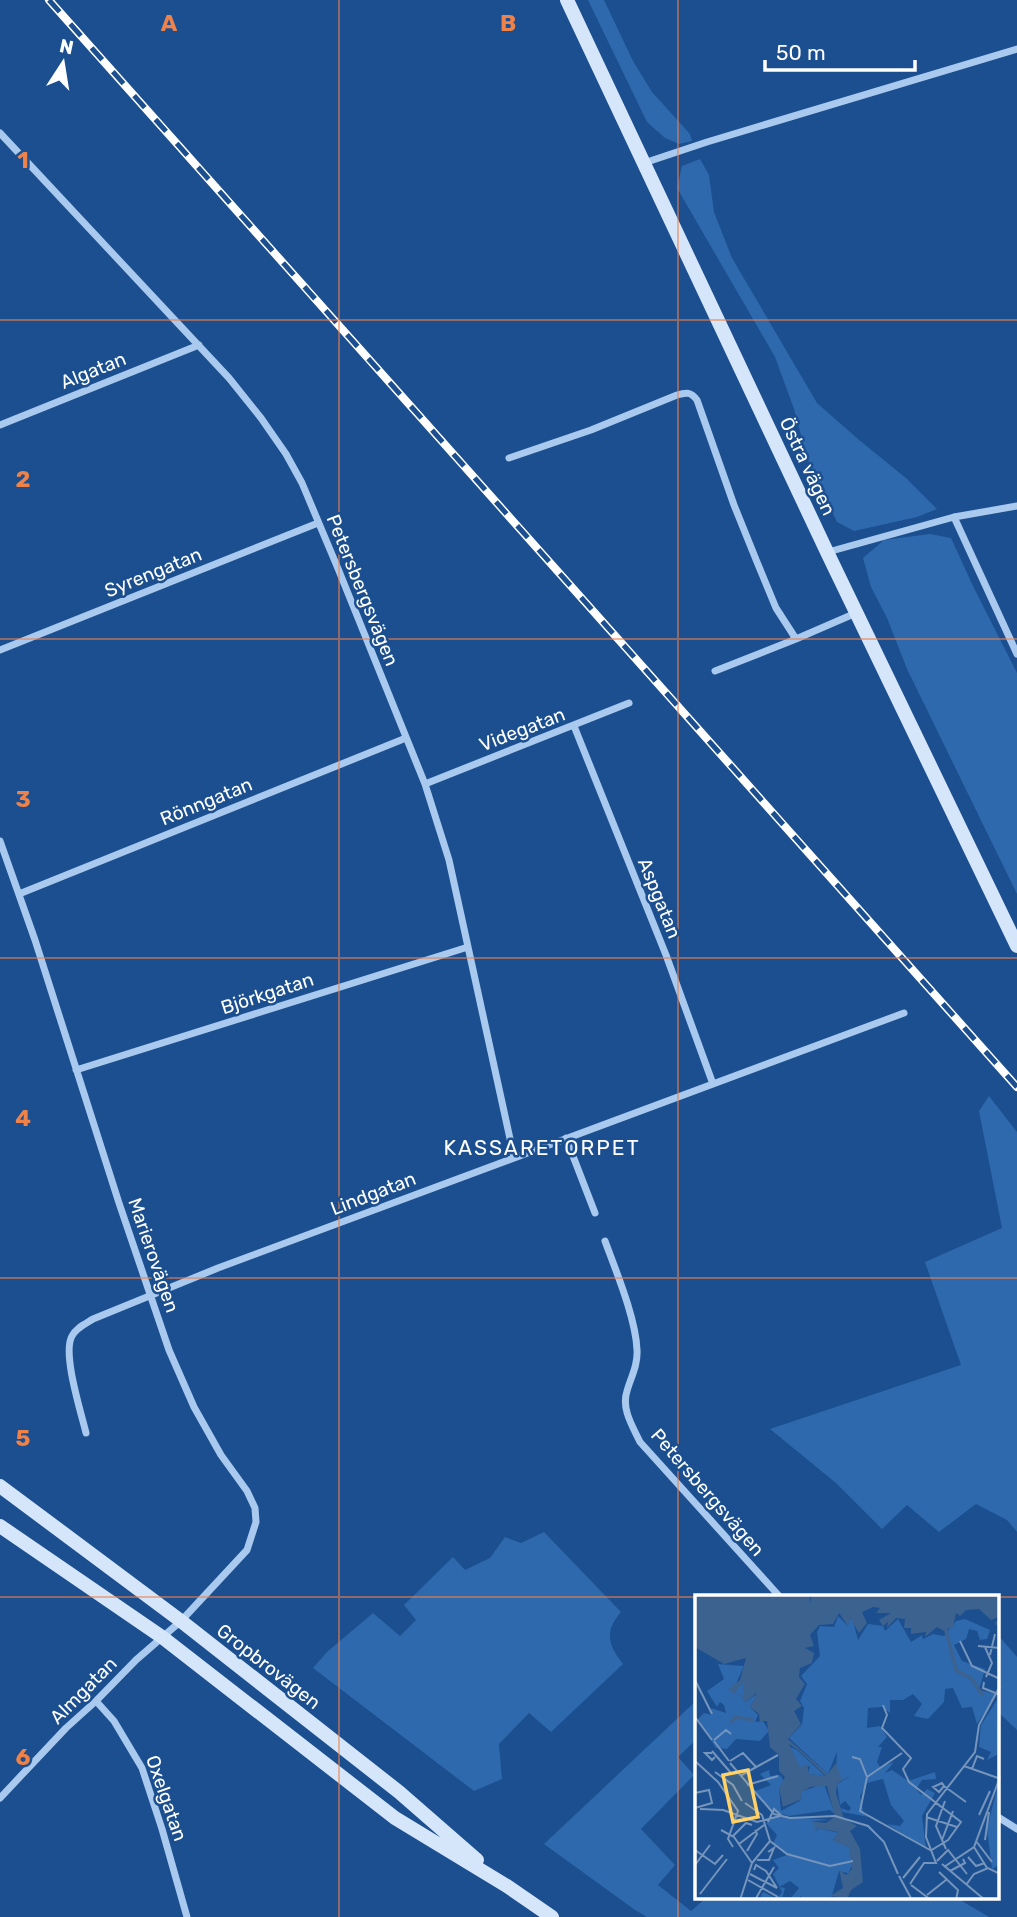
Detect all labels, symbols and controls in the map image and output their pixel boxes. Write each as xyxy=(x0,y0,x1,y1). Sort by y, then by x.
text: A xyxy=(161,9,178,37)
text: B xyxy=(500,9,516,37)
north arrow xyxy=(28,28,98,98)
scale bar xyxy=(765,28,916,72)
text: N xyxy=(57,34,76,60)
text: 50 m xyxy=(776,40,826,65)
text: 1 xyxy=(17,146,29,174)
street label: Algatan xyxy=(57,347,129,394)
street label: Östra vägen xyxy=(775,413,840,519)
text: 2 xyxy=(16,465,30,493)
street label: Petersbergsvägen xyxy=(322,511,403,669)
street label: Syrengatan xyxy=(101,543,205,602)
street label: Videgatan xyxy=(476,703,568,756)
street label: Rönngatan xyxy=(157,773,256,830)
text: 3 xyxy=(15,785,31,813)
street label: Aspgatan xyxy=(633,855,686,942)
street label: Björkgatan xyxy=(218,968,316,1019)
text: 4 xyxy=(15,1104,31,1132)
district label: KASSARETORPET xyxy=(443,1135,641,1160)
street label: Lindgatan xyxy=(327,1167,419,1220)
street label: Marierovägen xyxy=(123,1195,184,1316)
text: 5 xyxy=(16,1424,31,1452)
street label: Petersbergsvägen xyxy=(646,1424,769,1561)
inset map xyxy=(695,1595,1000,1899)
street label: Gropbrovägen xyxy=(212,1619,325,1714)
street label: Almgatan xyxy=(45,1652,122,1729)
text: 6 xyxy=(16,1743,31,1771)
street label: Oxelgatan xyxy=(141,1752,192,1844)

